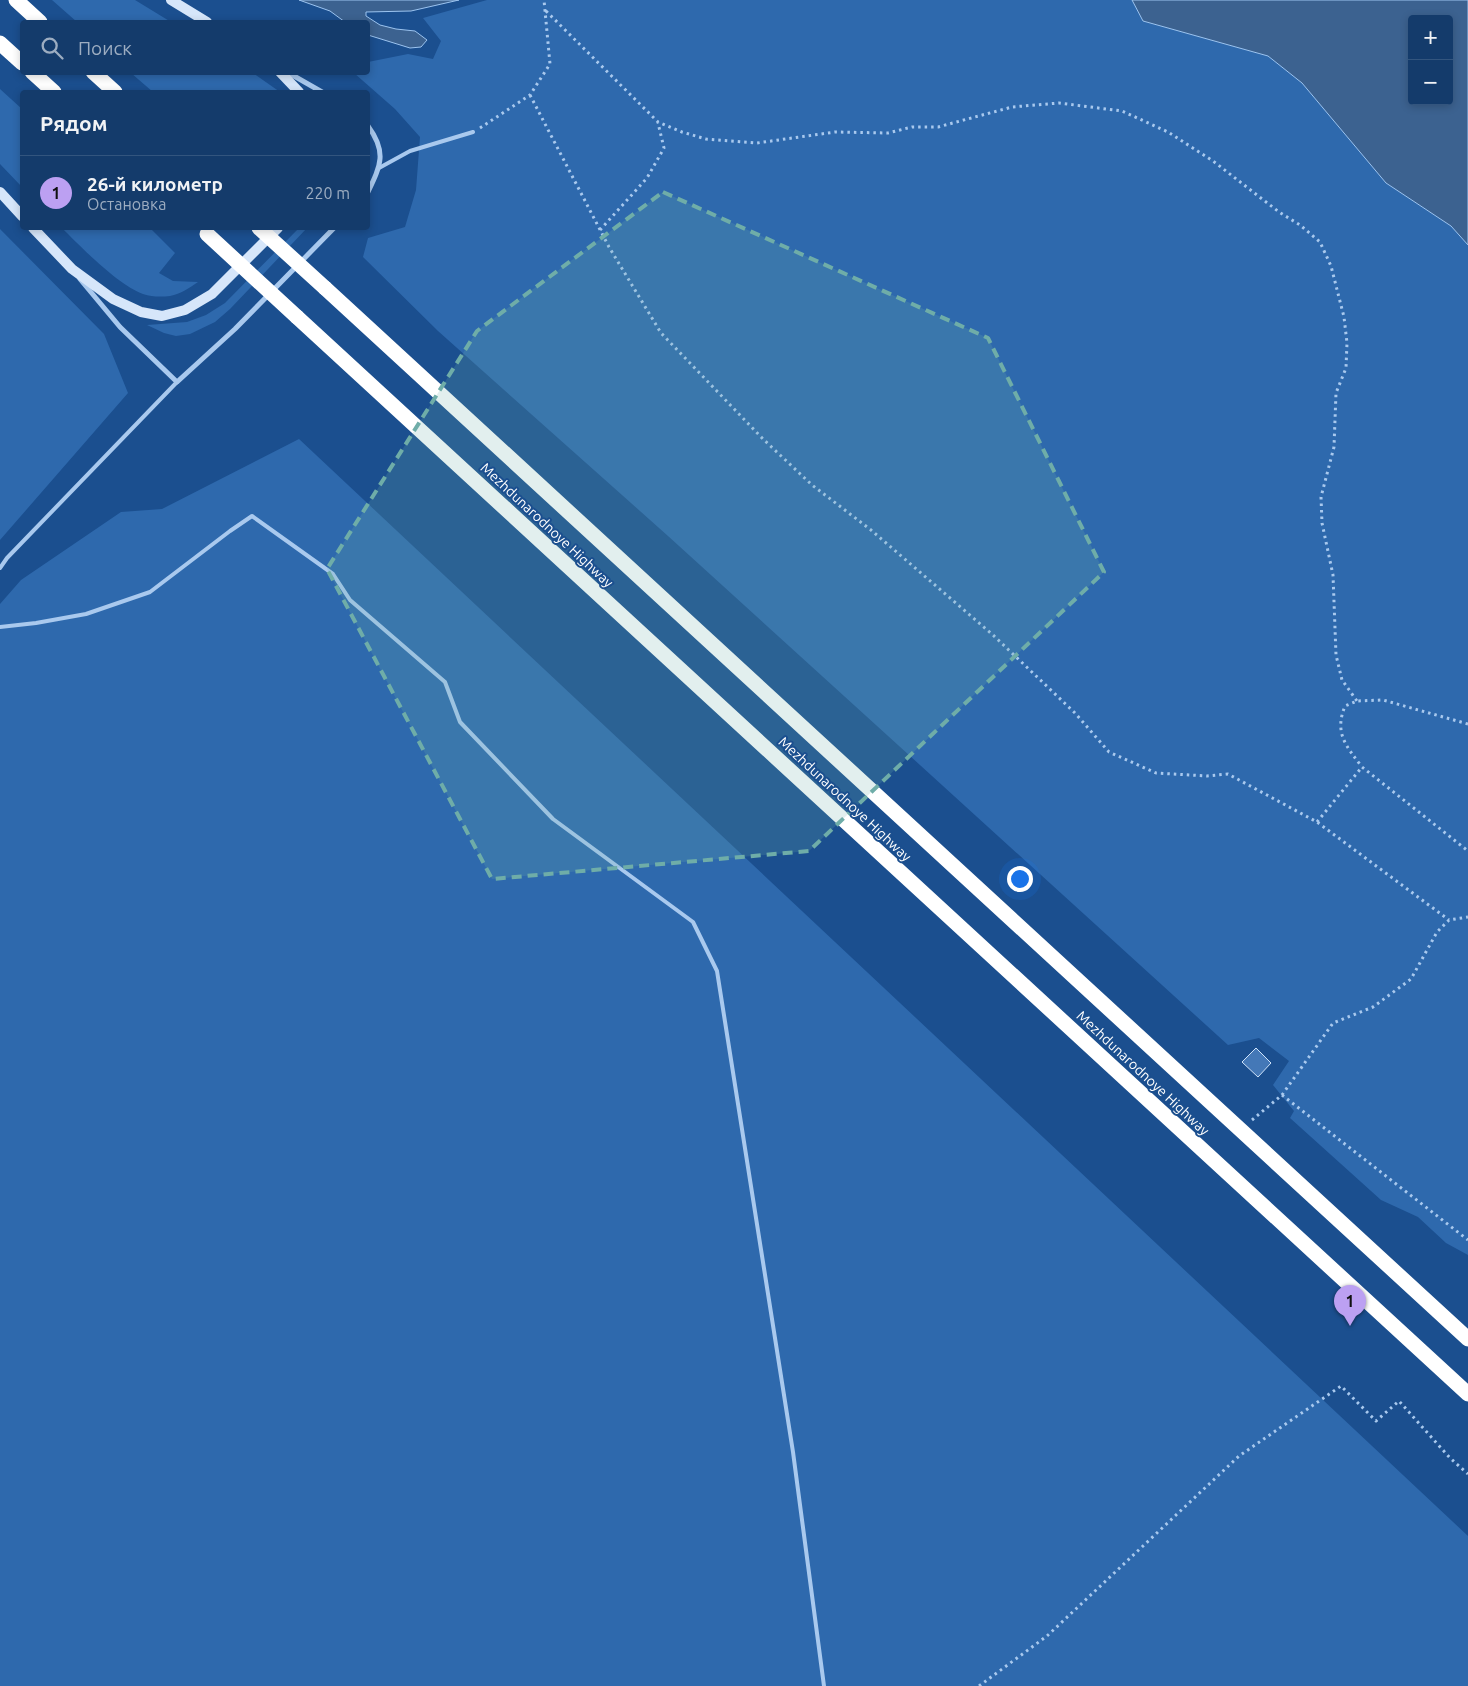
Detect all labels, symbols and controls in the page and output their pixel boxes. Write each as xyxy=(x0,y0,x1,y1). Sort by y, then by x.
map controls xyxy=(1408,15,1453,105)
button: + xyxy=(1408,15,1453,60)
search box xyxy=(20,20,370,75)
icon: search xyxy=(38,34,66,62)
text: Поиск xyxy=(78,37,132,59)
button: − xyxy=(1408,60,1453,105)
text: Рядом xyxy=(40,111,108,135)
text: 26-й километр xyxy=(87,173,223,195)
text: 1 xyxy=(51,184,61,202)
text: 220 m xyxy=(305,184,350,202)
text: Остановка xyxy=(87,195,166,213)
street label: Mezhdunarodnoye Highway xyxy=(477,459,617,591)
street label: Mezhdunarodnoye Highway xyxy=(775,733,915,865)
your location xyxy=(1007,866,1033,892)
street label: Mezhdunarodnoye Highway xyxy=(1073,1007,1213,1139)
pin: 1 xyxy=(1334,1285,1366,1326)

